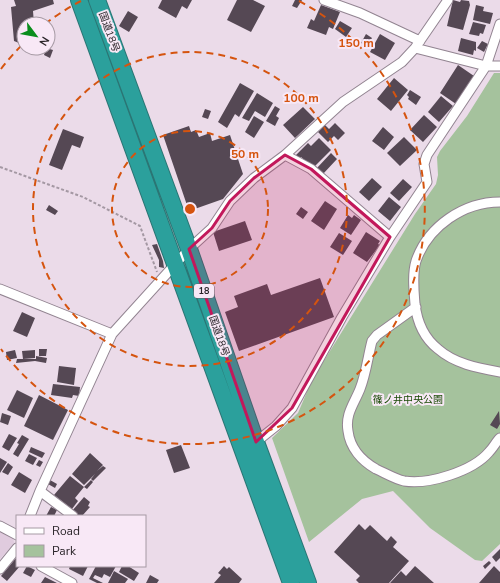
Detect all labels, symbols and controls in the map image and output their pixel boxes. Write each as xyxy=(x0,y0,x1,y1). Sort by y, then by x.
street label: 国道18号 xyxy=(95,10,123,54)
north arrow xyxy=(16,16,56,56)
text: N xyxy=(36,34,53,49)
text: 150 m xyxy=(338,35,374,51)
text: 100 m xyxy=(283,90,319,106)
text: 50 m xyxy=(231,146,259,162)
centre of rings xyxy=(183,202,197,216)
road number: 18 xyxy=(194,284,214,298)
street label: 国道18号 xyxy=(206,314,232,358)
park label: 篠ノ井中央公園 xyxy=(373,393,443,407)
legend xyxy=(16,515,146,567)
text: Road xyxy=(52,523,80,539)
text: Park xyxy=(52,543,77,559)

